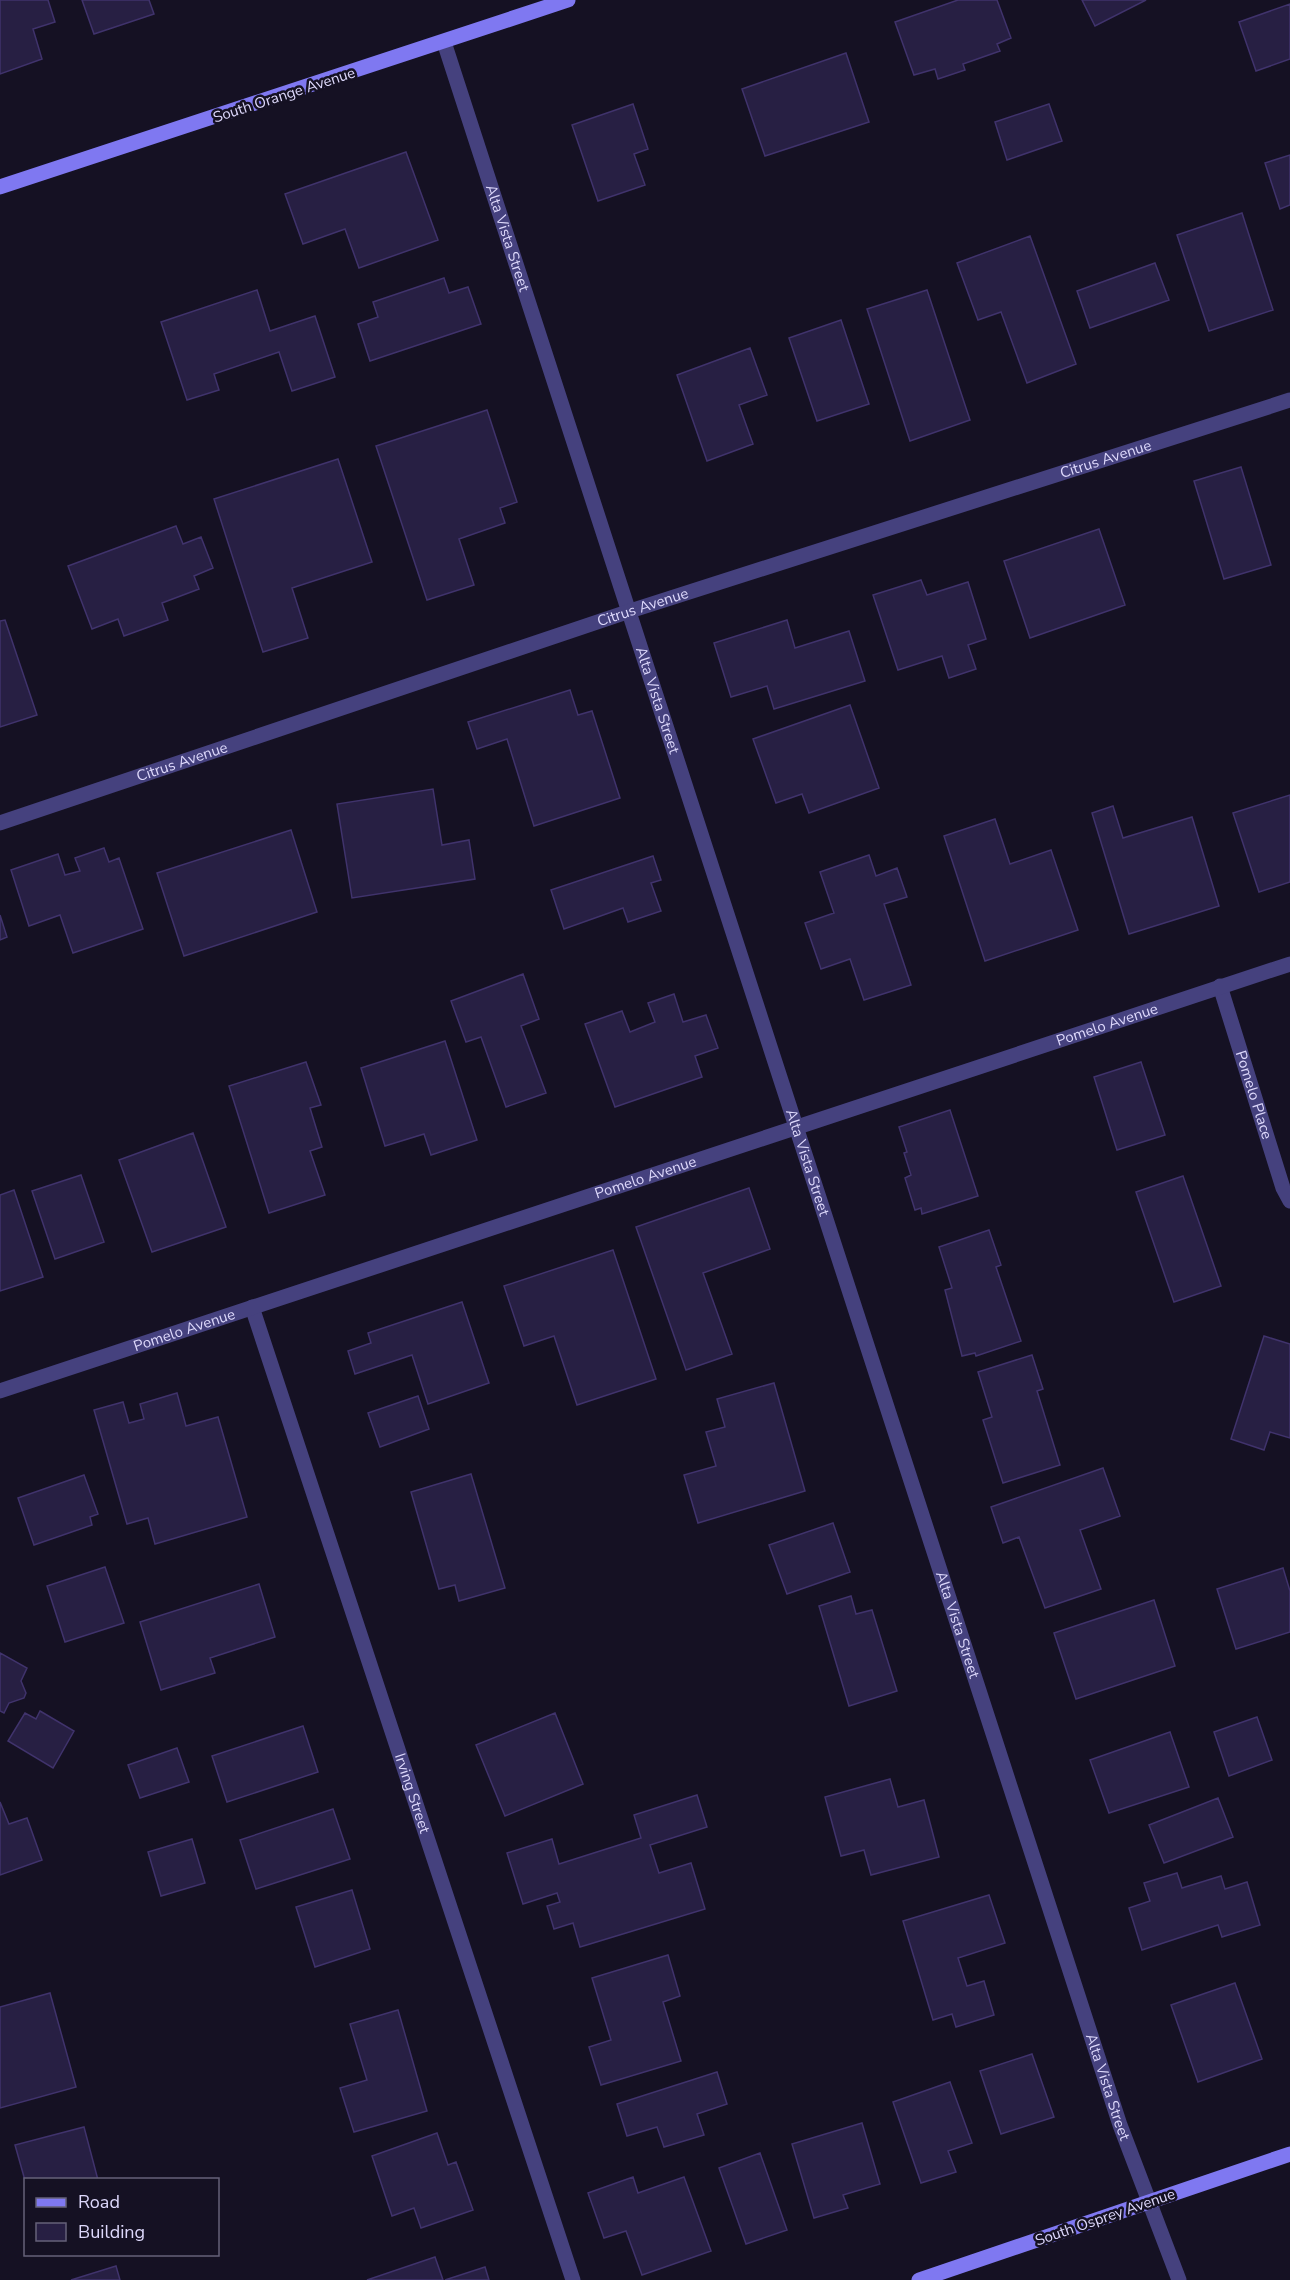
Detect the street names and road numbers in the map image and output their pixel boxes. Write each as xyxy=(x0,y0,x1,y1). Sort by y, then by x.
street label: South Orange Avenue xyxy=(210,63,358,127)
street label: Alta Vista Street xyxy=(481,182,535,295)
street label: Citrus Avenue xyxy=(1057,435,1154,483)
street label: Citrus Avenue xyxy=(594,583,691,631)
street label: Alta Vista Street xyxy=(631,644,685,757)
street label: Citrus Avenue xyxy=(134,737,230,786)
street label: Pomelo Avenue xyxy=(1053,998,1160,1051)
street label: Pomelo Place xyxy=(1231,1048,1277,1142)
street label: Alta Vista Street xyxy=(781,1106,835,1219)
street label: Pomelo Avenue xyxy=(592,1151,699,1203)
street label: Pomelo Avenue xyxy=(131,1304,238,1356)
street label: Alta Vista Street xyxy=(931,1569,985,1681)
street label: Irving Street xyxy=(390,1751,435,1836)
street label: Alta Vista Street xyxy=(1081,2031,1135,2144)
street label: South Osprey Avenue xyxy=(1032,2184,1178,2250)

